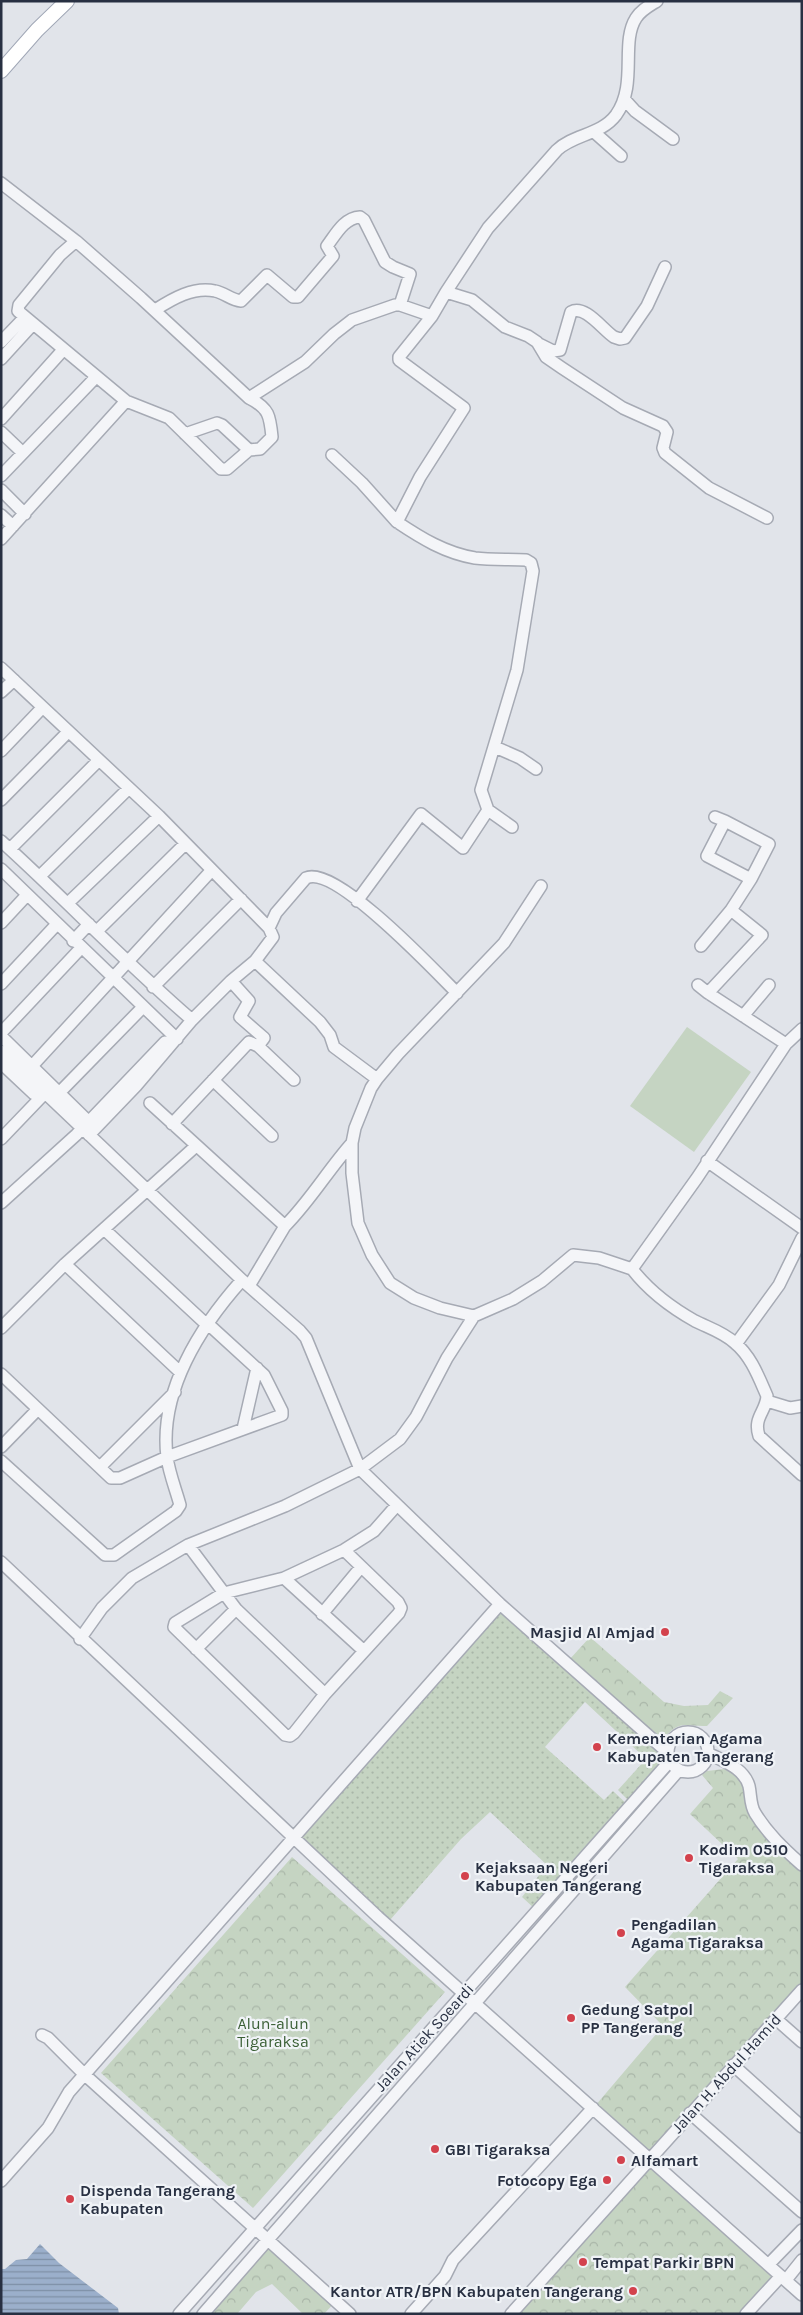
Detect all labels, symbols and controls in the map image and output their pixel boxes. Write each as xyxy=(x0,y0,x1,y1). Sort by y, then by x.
place label: Masjid Al Amjad xyxy=(530,1623,655,1642)
marker: Masjid Al Amjad xyxy=(659,1626,671,1638)
place label: Kementerian Agama Kabupaten Tangerang xyxy=(607,1729,774,1766)
marker: Kementerian Agama Kabupaten Tangerang xyxy=(591,1741,603,1753)
place label: Kodim 0510 Tigaraksa xyxy=(699,1840,788,1877)
marker: Kodim 0510 Tigaraksa xyxy=(683,1852,695,1864)
place label: Kejaksaan Negeri Kabupaten Tangerang xyxy=(475,1858,642,1895)
marker: Kejaksaan Negeri Kabupaten Tangerang xyxy=(459,1870,471,1882)
place label: Pengadilan Agama Tigaraksa xyxy=(631,1915,764,1952)
marker: Pengadilan Agama Tigaraksa xyxy=(615,1927,627,1939)
street label: Jalan Atiek Soeardi xyxy=(371,1980,478,2095)
place label: Gedung Satpol PP Tangerang xyxy=(581,2000,693,2037)
street label: Jalan H. Abdul Hamid xyxy=(668,2010,785,2137)
marker: Gedung Satpol PP Tangerang xyxy=(565,2012,577,2024)
park label: Alun-alun Tigaraksa xyxy=(237,2014,309,2051)
place label: GBI Tigaraksa xyxy=(445,2140,550,2159)
marker: GBI Tigaraksa xyxy=(429,2143,441,2155)
place label: Alfamart xyxy=(631,2151,698,2170)
marker: Alfamart xyxy=(615,2154,627,2166)
place label: Fotocopy Ega xyxy=(497,2171,597,2190)
marker: Fotocopy Ega xyxy=(601,2174,613,2186)
place label: Dispenda Tangerang Kabupaten xyxy=(80,2181,235,2218)
marker: Dispenda Tangerang Kabupaten xyxy=(64,2193,76,2205)
place label: Tempat Parkir BPN xyxy=(593,2253,734,2272)
marker: Tempat Parkir BPN xyxy=(577,2256,589,2268)
place label: Kantor ATR/BPN Kabupaten Tangerang xyxy=(330,2282,623,2301)
marker: Kantor ATR/BPN Kabupaten Tangerang xyxy=(627,2285,639,2297)

